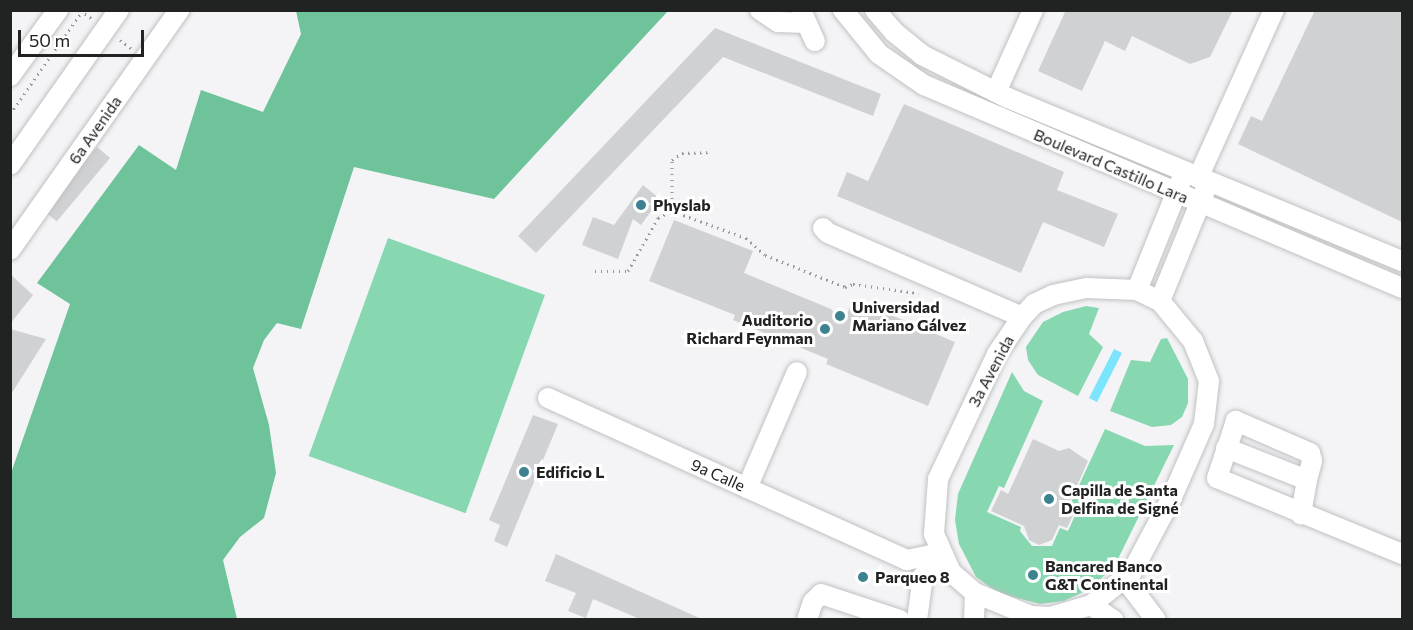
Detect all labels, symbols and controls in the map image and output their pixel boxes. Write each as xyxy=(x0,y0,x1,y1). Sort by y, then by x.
scale bar xyxy=(21,18,147,56)
text: 50 m xyxy=(29,29,70,51)
street label: 6a Avenida xyxy=(65,92,125,168)
street label: Boulevard Castillo Lara xyxy=(1031,125,1191,207)
place label: Physlab xyxy=(653,195,711,215)
marker: Physlab xyxy=(634,198,648,212)
place label: Universidad Mariano Gálvez xyxy=(852,297,966,335)
marker: Universidad Mariano Gálvez xyxy=(833,309,847,323)
place label: Auditorio Richard Feynman xyxy=(686,310,813,348)
marker: Auditorio Richard Feynman xyxy=(818,322,832,336)
street label: 3a Avenida xyxy=(964,332,1018,410)
street label: 9a Calle xyxy=(688,455,748,495)
place label: Edificio L xyxy=(536,462,604,482)
marker: Edificio L xyxy=(517,465,531,479)
place label: Capilla de Santa Delfina de Signé xyxy=(1061,480,1179,518)
marker: Capilla de Santa Delfina de Signé xyxy=(1042,492,1056,506)
place label: Bancared Banco G&T Continental xyxy=(1045,556,1168,594)
place label: Parqueo 8 xyxy=(875,567,950,587)
marker: Bancared Banco G&T Continental xyxy=(1026,568,1040,582)
marker: Parqueo 8 xyxy=(856,570,870,584)

